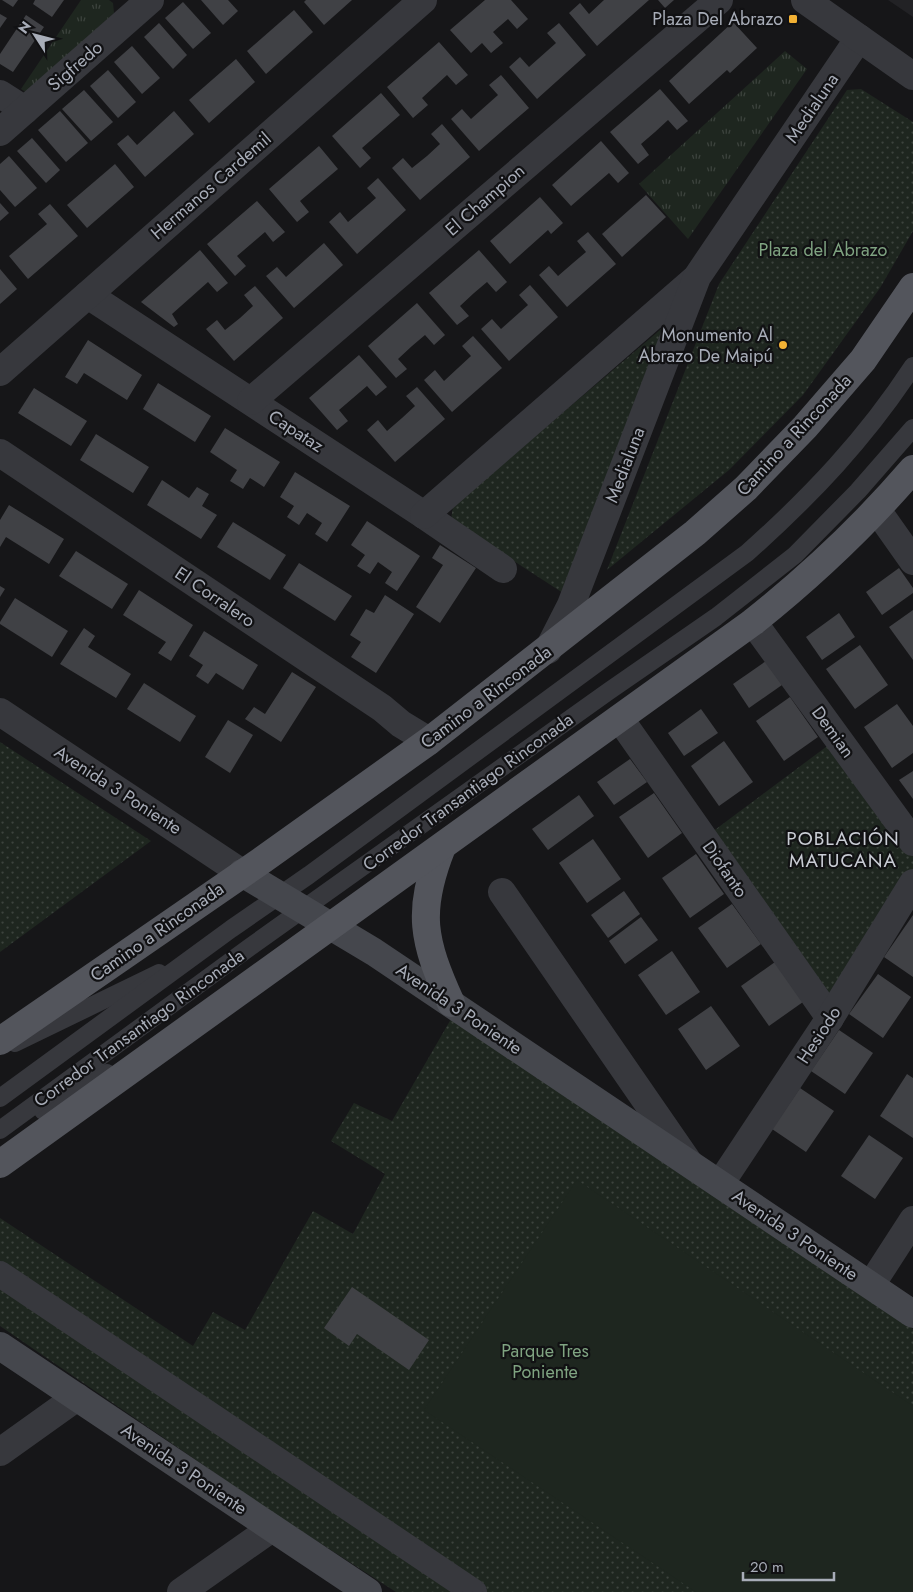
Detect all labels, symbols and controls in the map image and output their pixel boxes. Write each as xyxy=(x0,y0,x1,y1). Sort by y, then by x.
place label: Plaza Del Abrazo xyxy=(652,6,783,32)
north arrow xyxy=(10,10,60,60)
marker: Plaza Del Abrazo xyxy=(787,13,799,25)
text: N xyxy=(13,17,36,38)
street label: Sigfredo xyxy=(42,35,108,97)
street label: Medialuna xyxy=(779,68,845,148)
street label: Hermanos Cardemil xyxy=(145,126,277,246)
street label: El Champion xyxy=(439,158,531,242)
park label: Plaza del Abrazo xyxy=(759,237,888,263)
place label: Monumento Al Abrazo De Maipú xyxy=(638,322,773,369)
marker: Monumento Al Abrazo De Maipú xyxy=(777,339,789,351)
street label: Camino a Rinconada xyxy=(731,368,857,502)
street label: Capataz xyxy=(263,403,329,459)
street label: Medialuna xyxy=(599,423,651,507)
street label: El Corralero xyxy=(170,561,260,634)
street label: Camino a Rinconada xyxy=(415,639,557,755)
street label: Demian xyxy=(805,701,861,763)
street label: Corredor Transantiago Rinconada xyxy=(357,707,579,877)
street label: Avenida 3 Poniente xyxy=(49,739,187,841)
district label: POBLACIÓN MATUCANA xyxy=(786,825,900,874)
street label: Diofanto xyxy=(696,835,754,903)
street label: Camino a Rinconada xyxy=(85,876,229,988)
street label: Corredor Transantiago Rinconada xyxy=(28,943,250,1113)
street label: Avenida 3 Poniente xyxy=(391,957,527,1061)
street label: Hesiodo xyxy=(791,1001,847,1069)
street label: Avenida 3 Poniente xyxy=(727,1183,863,1287)
park label: Parque Tres Poniente xyxy=(501,1338,589,1385)
street label: Avenida 3 Poniente xyxy=(116,1417,252,1521)
scale bar xyxy=(743,1550,834,1582)
text: 20 m xyxy=(750,1556,784,1578)

